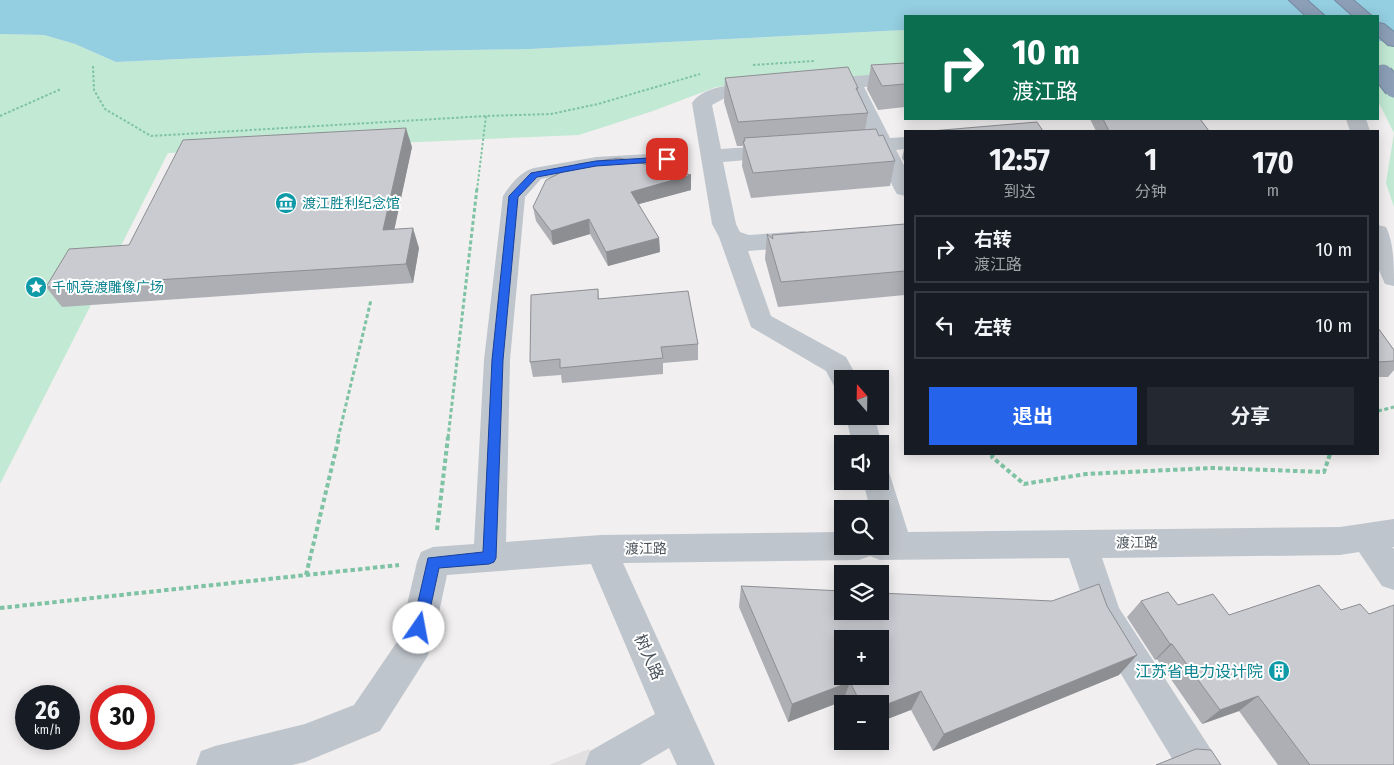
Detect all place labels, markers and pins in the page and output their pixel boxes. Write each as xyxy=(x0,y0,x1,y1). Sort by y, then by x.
pin xyxy=(646,138,688,180)
museum icon: 渡江胜利纪念馆 xyxy=(274,191,298,215)
place label: 渡江胜利纪念馆 xyxy=(302,195,400,212)
place icon: 千帆竞渡雕像广场 xyxy=(24,275,48,299)
place label: 千帆竞渡雕像广场 xyxy=(52,279,164,296)
building icon: 江苏省电力设计院 xyxy=(1267,659,1291,683)
place label: 江苏省电力设计院 xyxy=(1135,662,1263,681)

